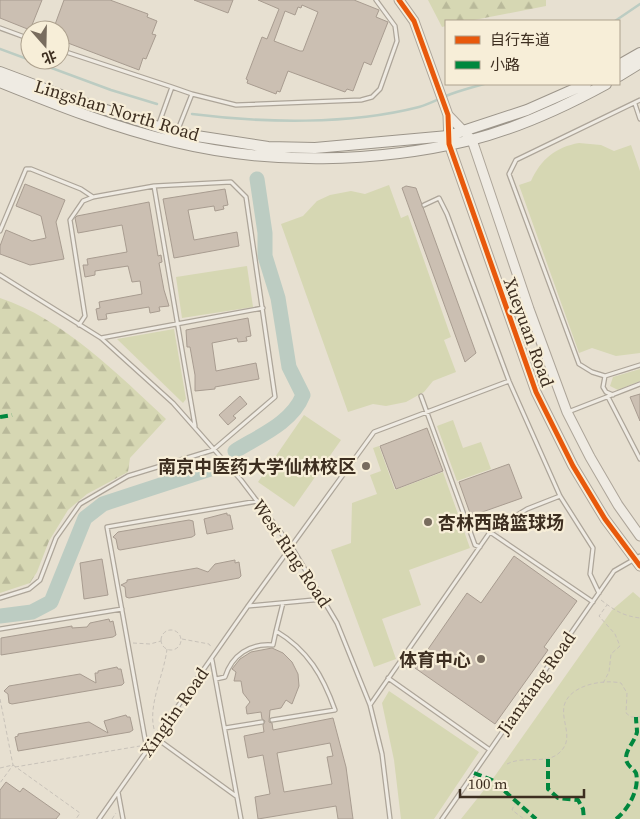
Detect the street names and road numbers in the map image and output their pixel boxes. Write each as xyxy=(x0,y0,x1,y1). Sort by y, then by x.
street label: Lingshan North Road xyxy=(31,73,203,147)
street label: Xueyuan Road xyxy=(498,274,560,390)
street label: West Ring Road xyxy=(247,494,337,612)
street label: Jianxiang Road xyxy=(490,626,581,741)
street label: Xinglin Road xyxy=(134,662,214,762)

